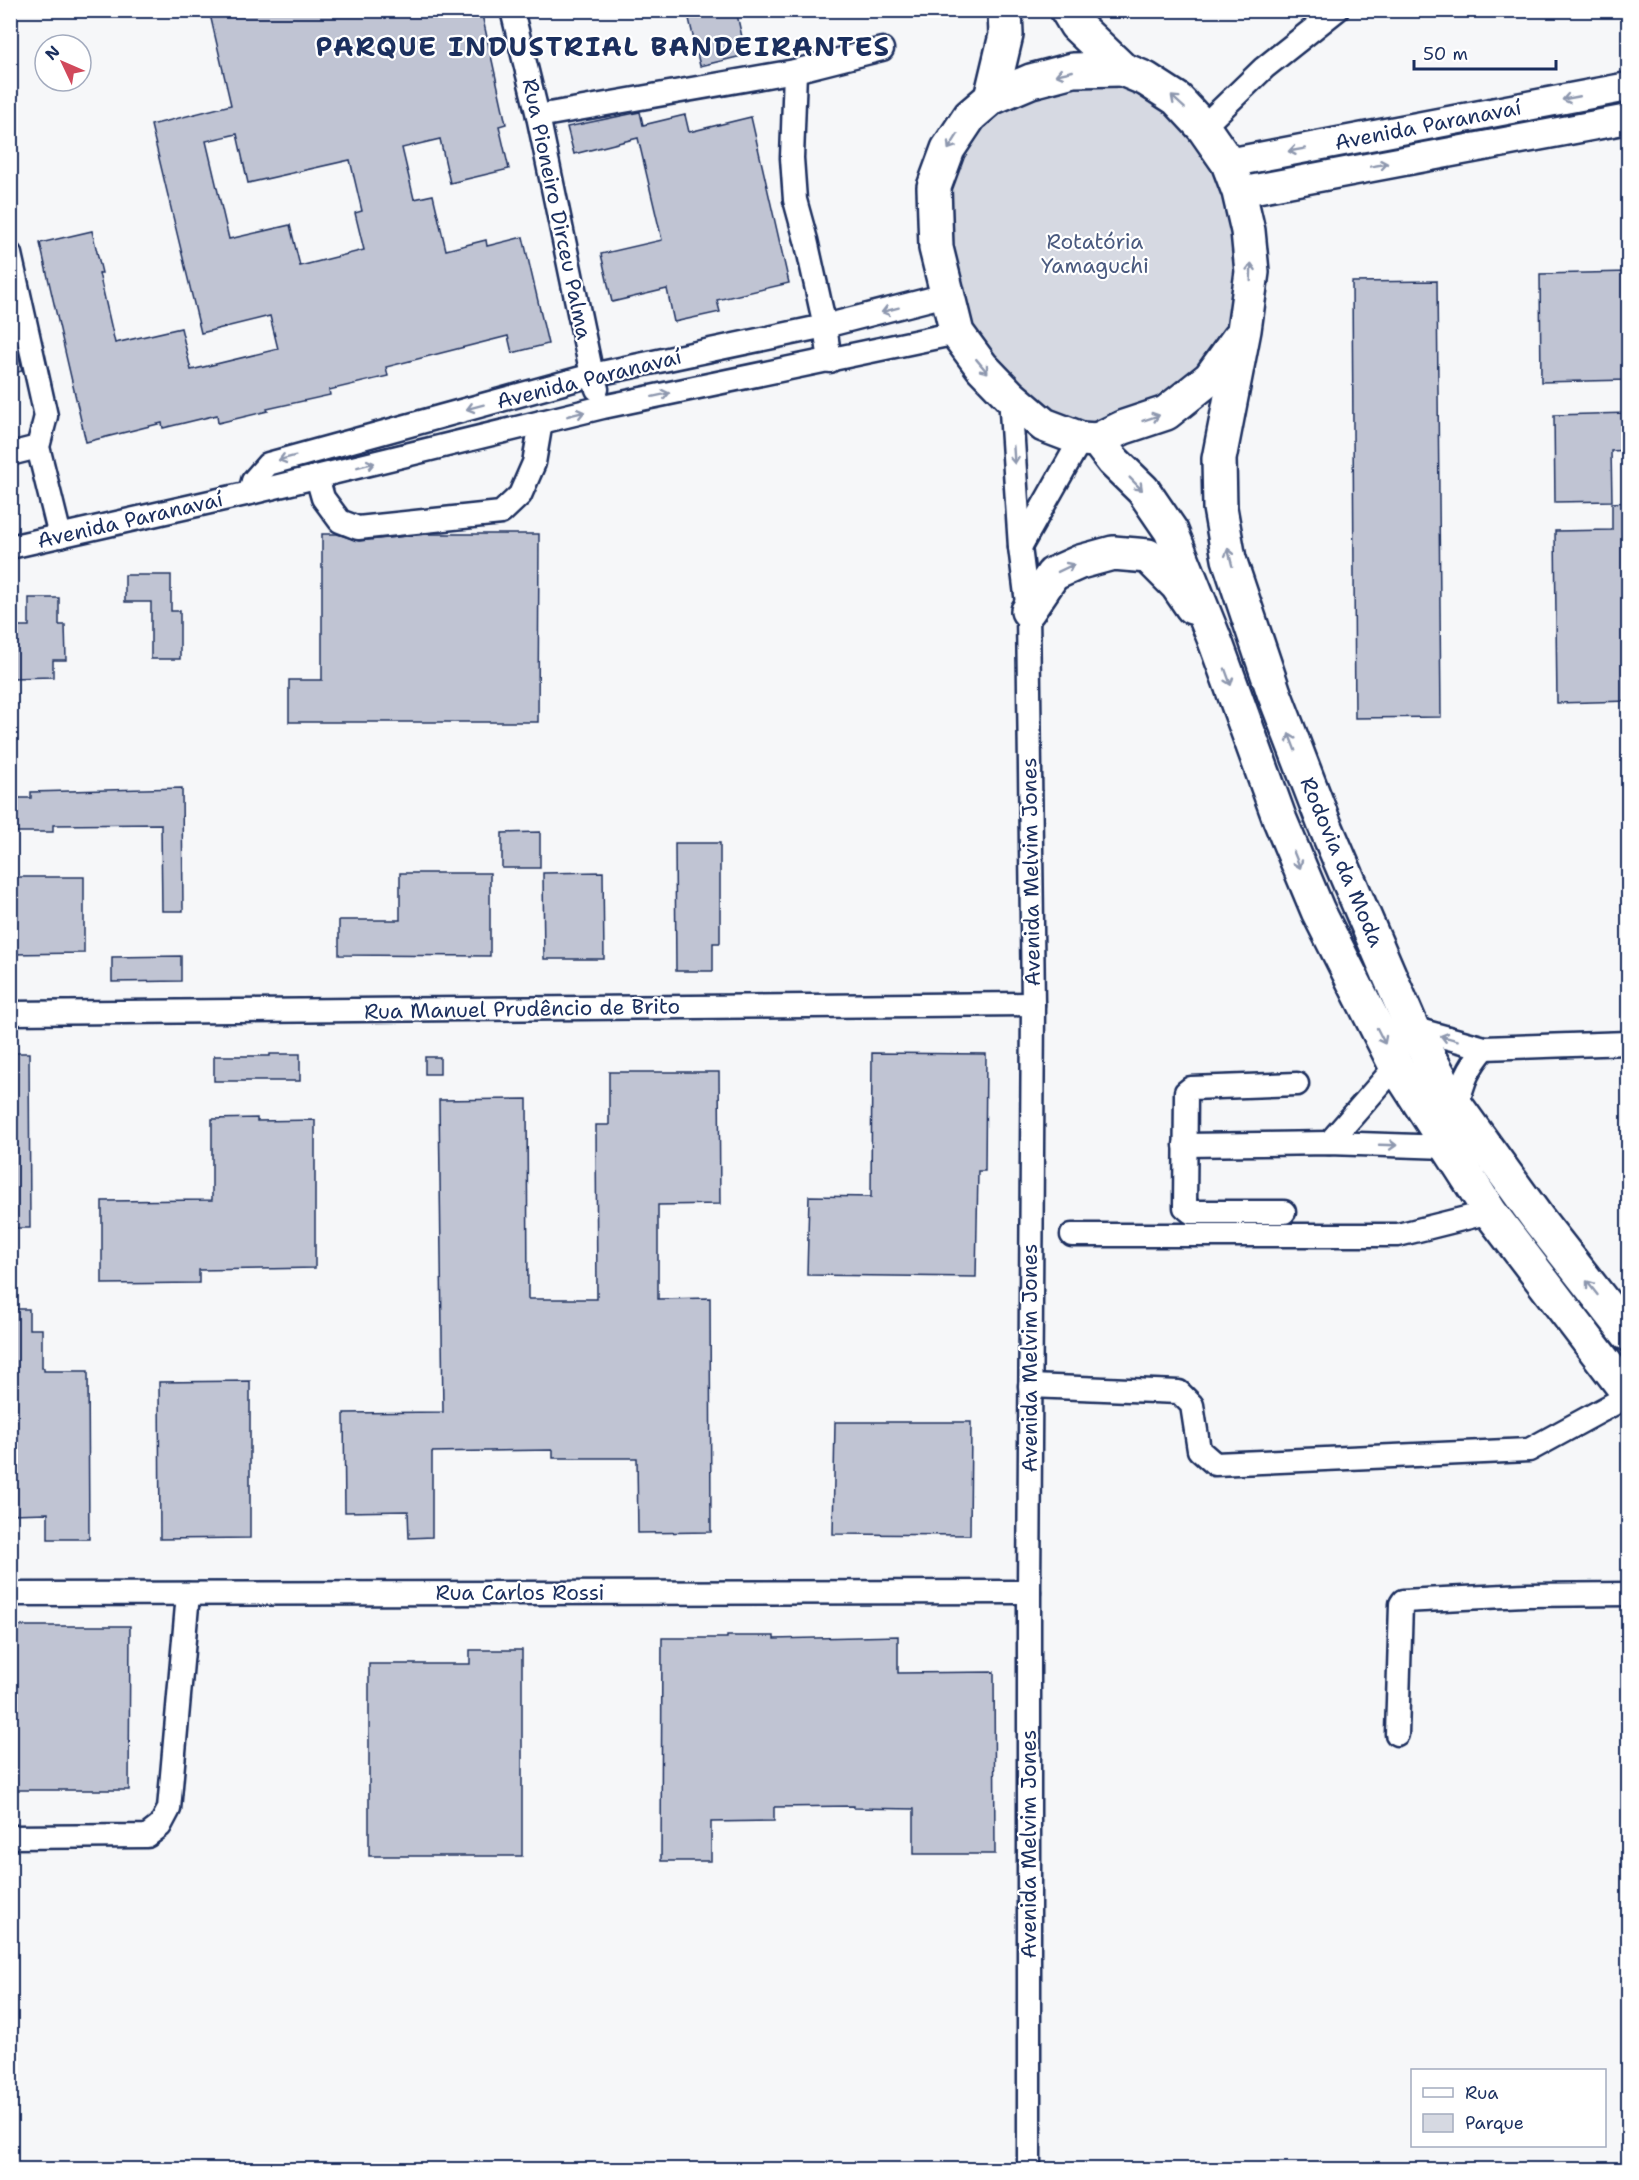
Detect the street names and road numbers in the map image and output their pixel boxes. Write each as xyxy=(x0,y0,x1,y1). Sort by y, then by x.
street label: Rua Pioneiro Dirceu Palma xyxy=(516,76,598,342)
street label: Avenida Paranavaí xyxy=(1332,93,1524,157)
street label: Avenida Paranavaí xyxy=(494,342,684,416)
street label: Avenida Paranavaí xyxy=(34,485,226,555)
street label: Avenida Melvim Jones xyxy=(1015,757,1047,987)
street label: Rodovia da Moda xyxy=(1294,773,1390,951)
street label: Rua Manuel Prudêncio de Brito xyxy=(364,992,680,1026)
street label: Avenida Melvim Jones xyxy=(1016,1243,1044,1473)
street label: Rua Carlos Rossi xyxy=(435,1579,605,1607)
street label: Avenida Melvim Jones xyxy=(1015,1729,1043,1959)

